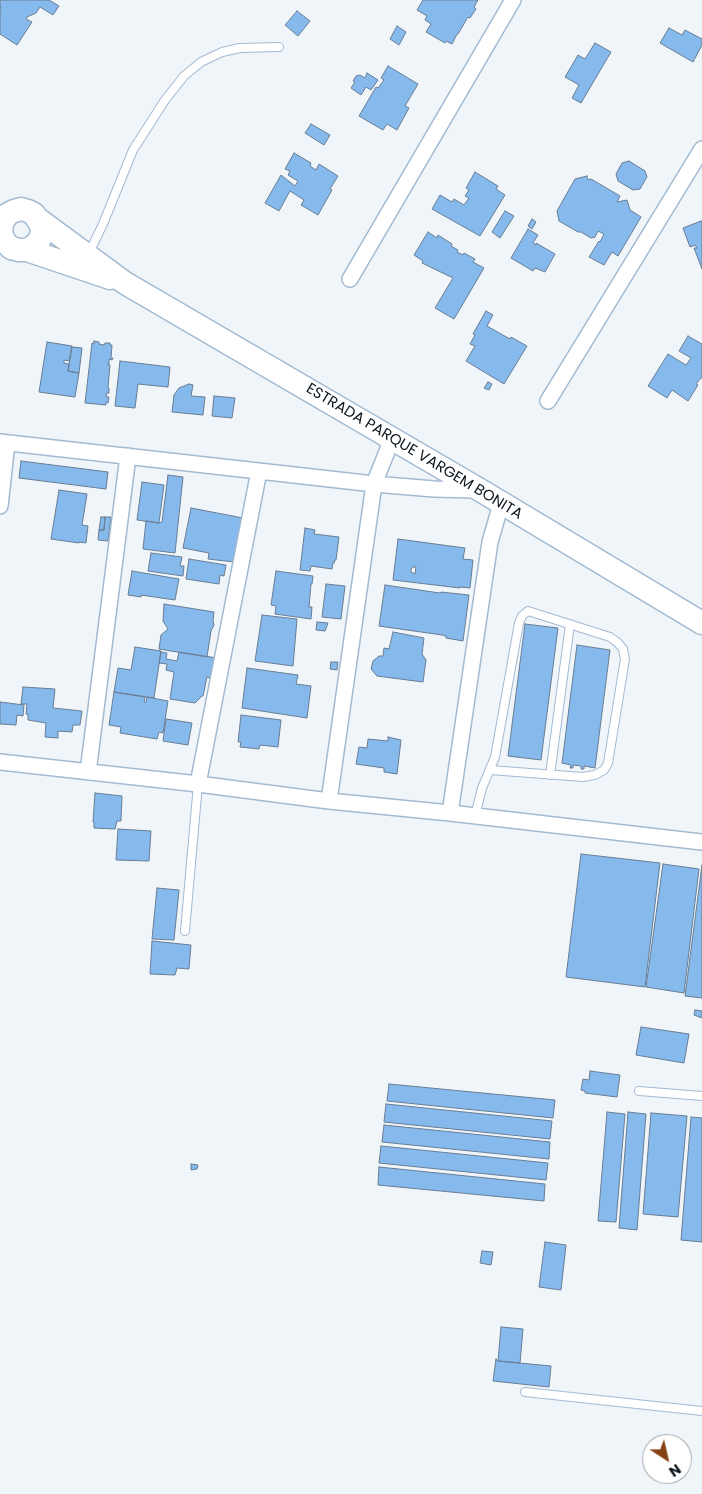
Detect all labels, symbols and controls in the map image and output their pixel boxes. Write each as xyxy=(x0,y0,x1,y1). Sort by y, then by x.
street label: ESTRADA PARQUE VARGEM BONITA xyxy=(303,380,525,524)
north arrow xyxy=(642,1434,692,1484)
text: N xyxy=(665,1459,685,1482)

